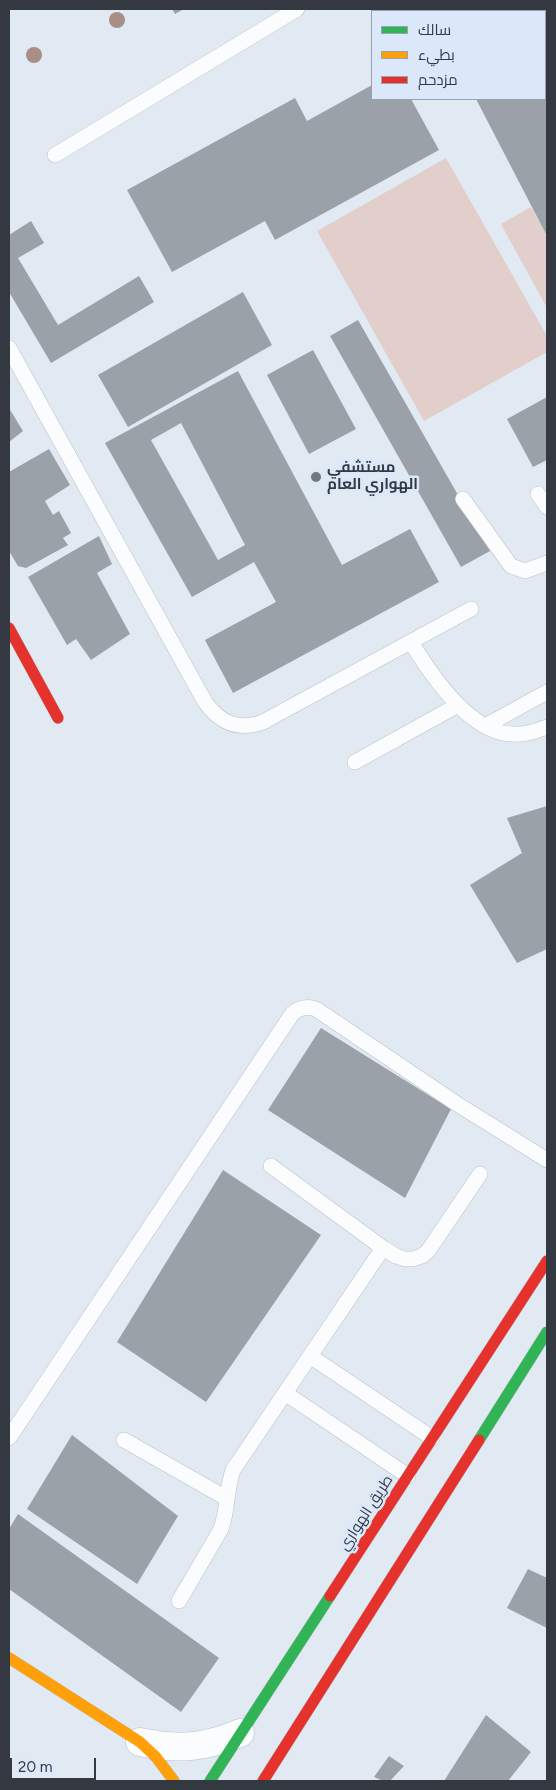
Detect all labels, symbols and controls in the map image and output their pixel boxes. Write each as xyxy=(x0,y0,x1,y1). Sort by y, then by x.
legend xyxy=(371,10,546,100)
text: سالك xyxy=(418,21,451,39)
text: بطيء xyxy=(418,46,455,64)
text: مزدحم xyxy=(418,71,458,89)
place label: مستشفي الهواري العام xyxy=(327,459,418,494)
marker: مستشفي الهواري العام xyxy=(309,470,323,484)
street label: طريق الهواري xyxy=(335,1472,397,1554)
scale bar xyxy=(12,1748,99,1780)
text: 20 m xyxy=(18,1758,52,1776)

